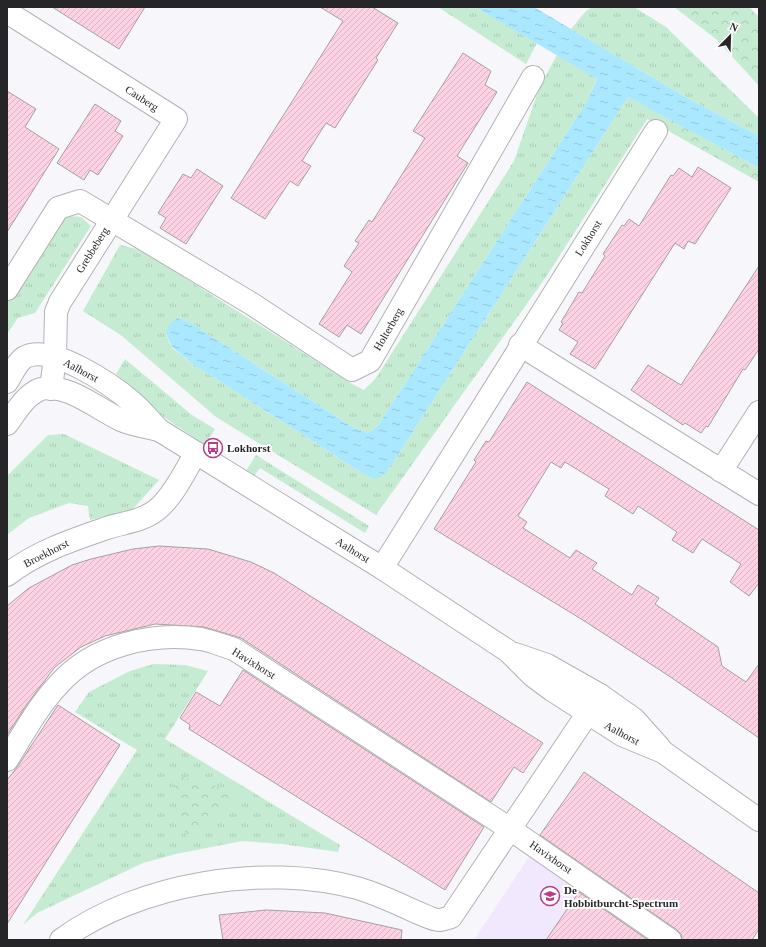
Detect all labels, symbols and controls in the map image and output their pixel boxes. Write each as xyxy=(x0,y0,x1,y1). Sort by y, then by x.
north arrow xyxy=(710,16,750,56)
text: N xyxy=(728,20,740,34)
street label: Cauberg xyxy=(123,83,161,113)
street label: Lokhorst xyxy=(572,218,604,258)
street label: Grebbeberg xyxy=(73,224,111,275)
street label: Holterberg xyxy=(371,305,405,353)
street label: Aalhorst xyxy=(61,356,101,384)
bus stop icon: Lokhorst xyxy=(202,437,224,459)
place label: Lokhorst xyxy=(227,442,271,454)
street label: Aalhorst xyxy=(334,535,372,565)
street label: Broekhorst xyxy=(21,537,71,569)
street label: Havixhorst xyxy=(230,645,278,681)
street label: Aalhorst xyxy=(602,719,642,747)
street label: Havixhorst xyxy=(528,838,574,876)
place label: De Hobbitburcht-Spectrum xyxy=(564,884,678,909)
school or university icon: De Hobbitburcht-Spectrum xyxy=(539,885,561,907)

